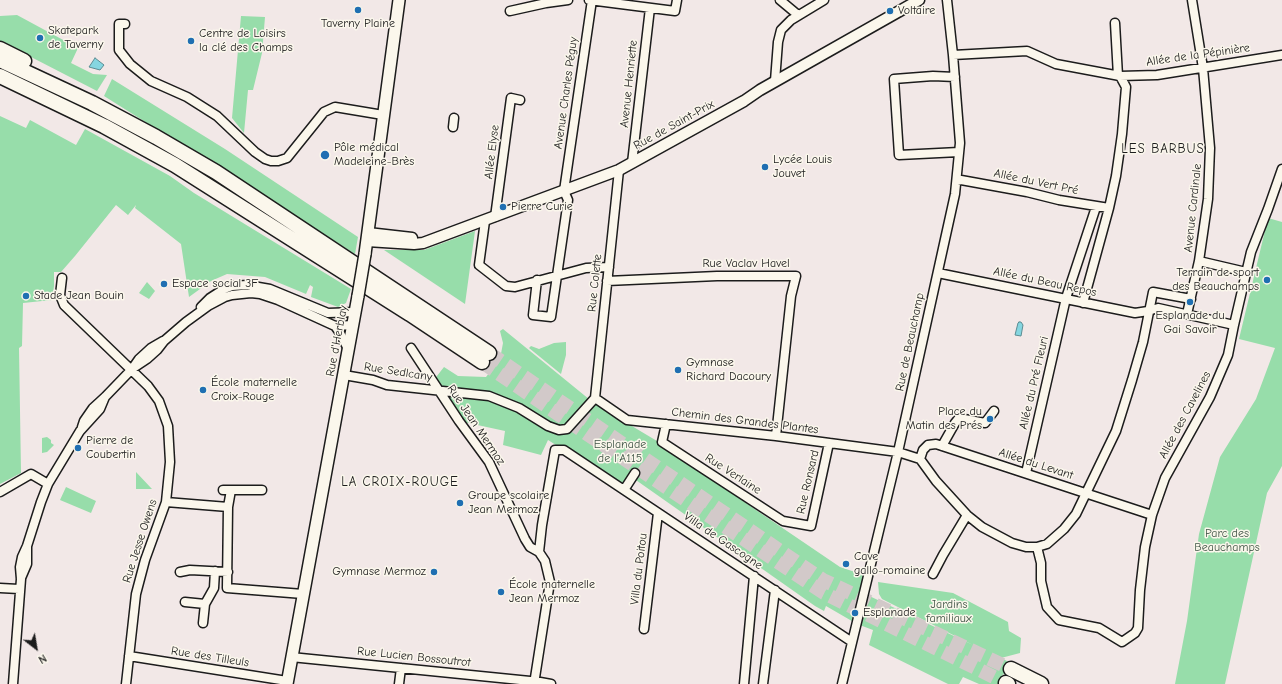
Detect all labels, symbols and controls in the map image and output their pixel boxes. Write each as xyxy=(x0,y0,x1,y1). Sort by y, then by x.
place label: Voltaire xyxy=(898,4,935,18)
marker: Taverny Plaine xyxy=(353,5,363,15)
marker: Voltaire xyxy=(885,6,895,16)
place label: Taverny Plaine xyxy=(321,17,395,31)
place label: Skatepark de Taverny xyxy=(48,24,103,52)
place label: Centre de Loisirs la clé des Champs xyxy=(199,27,293,55)
marker: Skatepark de Taverny xyxy=(35,33,45,43)
marker: Centre de Loisirs la clé des Champs xyxy=(186,36,196,46)
street label: Avenue Charles Péguy xyxy=(551,36,581,150)
street label: Avenue Henriette xyxy=(617,40,641,128)
street label: Allée de la Pépinière xyxy=(1145,41,1251,69)
street label: Rue de Saint-Prix xyxy=(631,97,717,153)
street label: Allée Elyse xyxy=(482,124,502,180)
place label: Pôle médical Madeleine-Brès xyxy=(334,141,414,169)
district label: LES BARBUS xyxy=(1121,141,1205,157)
marker: Pôle médical Madeleine-Brès xyxy=(319,149,331,161)
place label: Lycée Louis Jouvet xyxy=(773,153,832,181)
marker: Lycée Louis Jouvet xyxy=(760,162,770,172)
street label: Avenue Cardinale xyxy=(1181,163,1205,253)
street label: Allée du Vert Pré xyxy=(993,166,1079,198)
place label: Pierre Curie xyxy=(511,200,573,214)
marker: Pierre Curie xyxy=(498,202,508,212)
street label: Rue Colette xyxy=(585,253,605,313)
street label: Rue Vaclav Havel xyxy=(702,257,790,271)
street label: Allée du Beau Repos xyxy=(992,264,1098,300)
place label: Terrain de sport des Beauchamps xyxy=(1172,266,1259,294)
marker: Terrain de sport des Beauchamps xyxy=(1262,275,1272,285)
place label: Espace social 3F xyxy=(172,277,258,291)
marker: Espace social 3F xyxy=(159,279,169,289)
place label: Stade Jean Bouin xyxy=(34,289,124,303)
marker: Stade Jean Bouin xyxy=(21,291,31,301)
street label: Rue de Beauchamp xyxy=(893,292,927,392)
marker: Esplanade du Gai Savoir xyxy=(1185,297,1195,307)
street label: Rue d'Herblay xyxy=(323,304,351,378)
place label: Esplanade du Gai Savoir xyxy=(1155,309,1225,337)
street label: Allée du Pré Fleuri xyxy=(1016,335,1052,431)
place label: Gymnase Richard Dacoury xyxy=(686,356,771,384)
street label: Rue Sedlcany xyxy=(363,359,433,385)
marker: Gymnase Richard Dacoury xyxy=(673,365,683,375)
street label: Allée des Cavelines xyxy=(1156,369,1214,461)
place label: École maternelle Croix-Rouge xyxy=(211,376,297,404)
street label: Rue Jean Mermoz xyxy=(444,382,508,468)
marker: École maternelle Croix-Rouge xyxy=(198,385,208,395)
street label: Chemin des Grandes Plantes xyxy=(671,405,819,437)
place label: Place du Matin des Prés xyxy=(905,405,982,433)
marker: Place du Matin des Prés xyxy=(985,414,995,424)
place label: Pierre de Coubertin xyxy=(86,434,136,462)
park label: Esplanade de l'A115 xyxy=(594,438,646,466)
marker: Pierre de Coubertin xyxy=(73,443,83,453)
street label: Allée du Levant xyxy=(997,445,1075,483)
street label: Rue Ronsard xyxy=(794,449,822,515)
street label: Rue Verlaine xyxy=(702,451,764,497)
district label: LA CROIX-ROUGE xyxy=(341,474,459,490)
place label: Groupe scolaire Jean Mermoz xyxy=(468,489,549,517)
street label: Rue Jesse Owens xyxy=(120,497,160,585)
marker: Groupe scolaire Jean Mermoz xyxy=(455,498,465,508)
street label: Villa de Gascogne xyxy=(681,509,765,573)
park label: Parc des Beauchamps xyxy=(1194,527,1260,555)
street label: Villa du Poitou xyxy=(627,532,651,606)
place label: Cave gallo-romaine xyxy=(854,550,925,578)
marker: Cave gallo-romaine xyxy=(841,559,851,569)
place label: Gymnase Mermoz xyxy=(332,565,426,579)
marker: Gymnase Mermoz xyxy=(429,567,439,577)
place label: École maternelle Jean Mermoz xyxy=(509,578,595,606)
marker: École maternelle Jean Mermoz xyxy=(496,587,506,597)
park label: Jardins familiaux xyxy=(926,598,972,626)
place label: Esplanade xyxy=(863,606,916,620)
marker: Esplanade xyxy=(850,608,860,618)
north arrow xyxy=(16,628,56,668)
street label: Rue des Tilleuls xyxy=(170,644,250,670)
street label: Rue Lucien Bossoutrot xyxy=(356,644,472,670)
text: N xyxy=(36,651,49,666)

